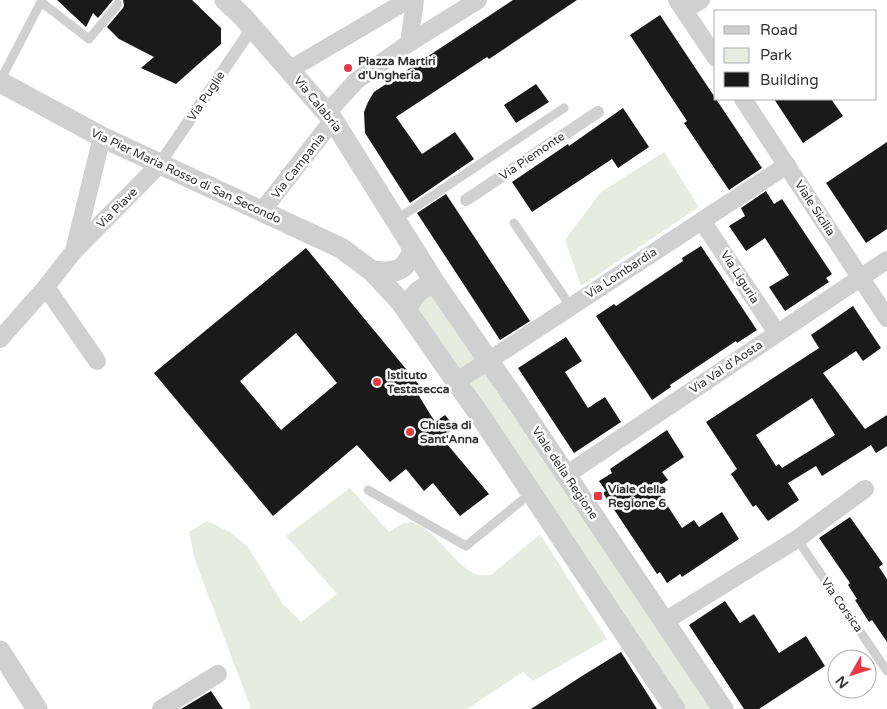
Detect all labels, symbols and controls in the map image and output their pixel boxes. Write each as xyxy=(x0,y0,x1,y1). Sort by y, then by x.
legend xyxy=(714,10,877,100)
text: Road xyxy=(760,21,798,39)
text: Park xyxy=(760,46,792,64)
place label: Piazza Martiri d'Ungheria xyxy=(358,54,436,83)
marker: Piazza Martiri d'Ungheria xyxy=(342,62,354,74)
street label: Via Puglie xyxy=(184,68,228,123)
text: Building xyxy=(760,71,819,89)
street label: Via Calabria xyxy=(291,73,345,135)
street label: Via Pier Maria Rosso di San Secondo xyxy=(89,126,283,226)
street label: Via Piemonte xyxy=(497,129,567,183)
street label: Via Campania xyxy=(268,131,328,201)
street label: Viale Sicilia xyxy=(792,178,838,238)
street label: Via Piave xyxy=(94,185,140,231)
street label: Via Lombardia xyxy=(583,245,659,301)
street label: Via Liguria xyxy=(718,248,762,306)
street label: Via Val d'Aosta xyxy=(687,337,765,397)
place label: Istituto Testasecca xyxy=(386,368,450,396)
marker: Istituto Testasecca xyxy=(371,376,383,388)
place label: Chiesa di Sant'Anna xyxy=(420,418,479,446)
street label: Viale della Regione xyxy=(529,424,601,522)
marker: Chiesa di Sant'Anna xyxy=(404,426,416,438)
place label: Viale della Regione 6 xyxy=(608,482,666,511)
marker: Viale della Regione 6 xyxy=(592,490,604,502)
street label: Via Corsica xyxy=(818,575,866,635)
north arrow xyxy=(827,649,877,699)
text: N xyxy=(832,672,852,692)

